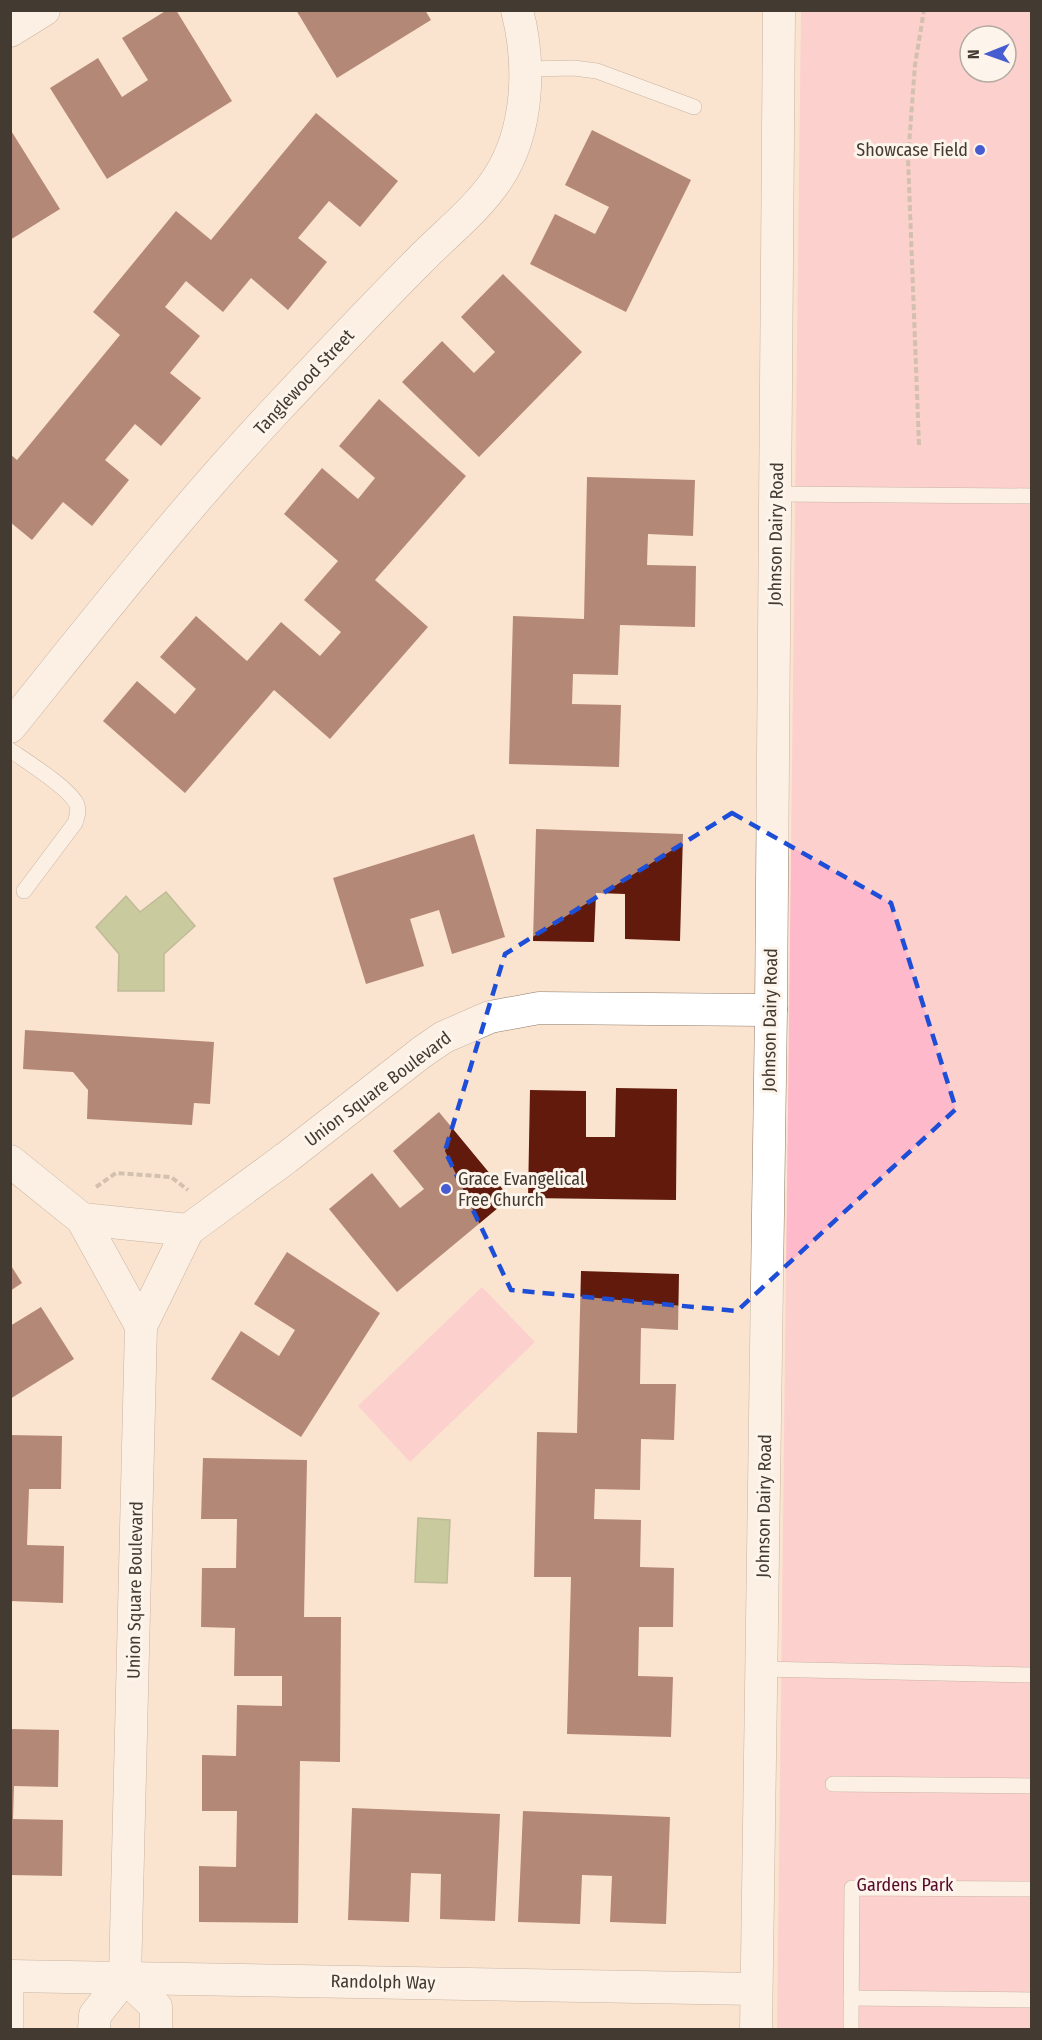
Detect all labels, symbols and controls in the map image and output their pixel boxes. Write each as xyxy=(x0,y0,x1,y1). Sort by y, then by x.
north arrow xyxy=(958,24,1018,84)
text: N xyxy=(964,49,983,59)
place label: Showcase Field xyxy=(856,139,968,161)
marker: Showcase Field xyxy=(973,143,987,157)
street label: Tanglewood Street xyxy=(249,324,359,439)
street label: Johnson Dairy Road xyxy=(764,462,788,606)
street label: Johnson Dairy Road xyxy=(758,948,782,1092)
street label: Union Square Boulevard xyxy=(300,1027,456,1151)
place label: Grace Evangelical Free Church xyxy=(458,1168,585,1211)
marker: Grace Evangelical Free Church xyxy=(439,1182,453,1196)
street label: Johnson Dairy Road xyxy=(752,1434,776,1578)
street label: Union Square Boulevard xyxy=(122,1501,148,1679)
park label: Gardens Park xyxy=(857,1874,954,1896)
street label: Randolph Way xyxy=(331,1970,435,1994)

